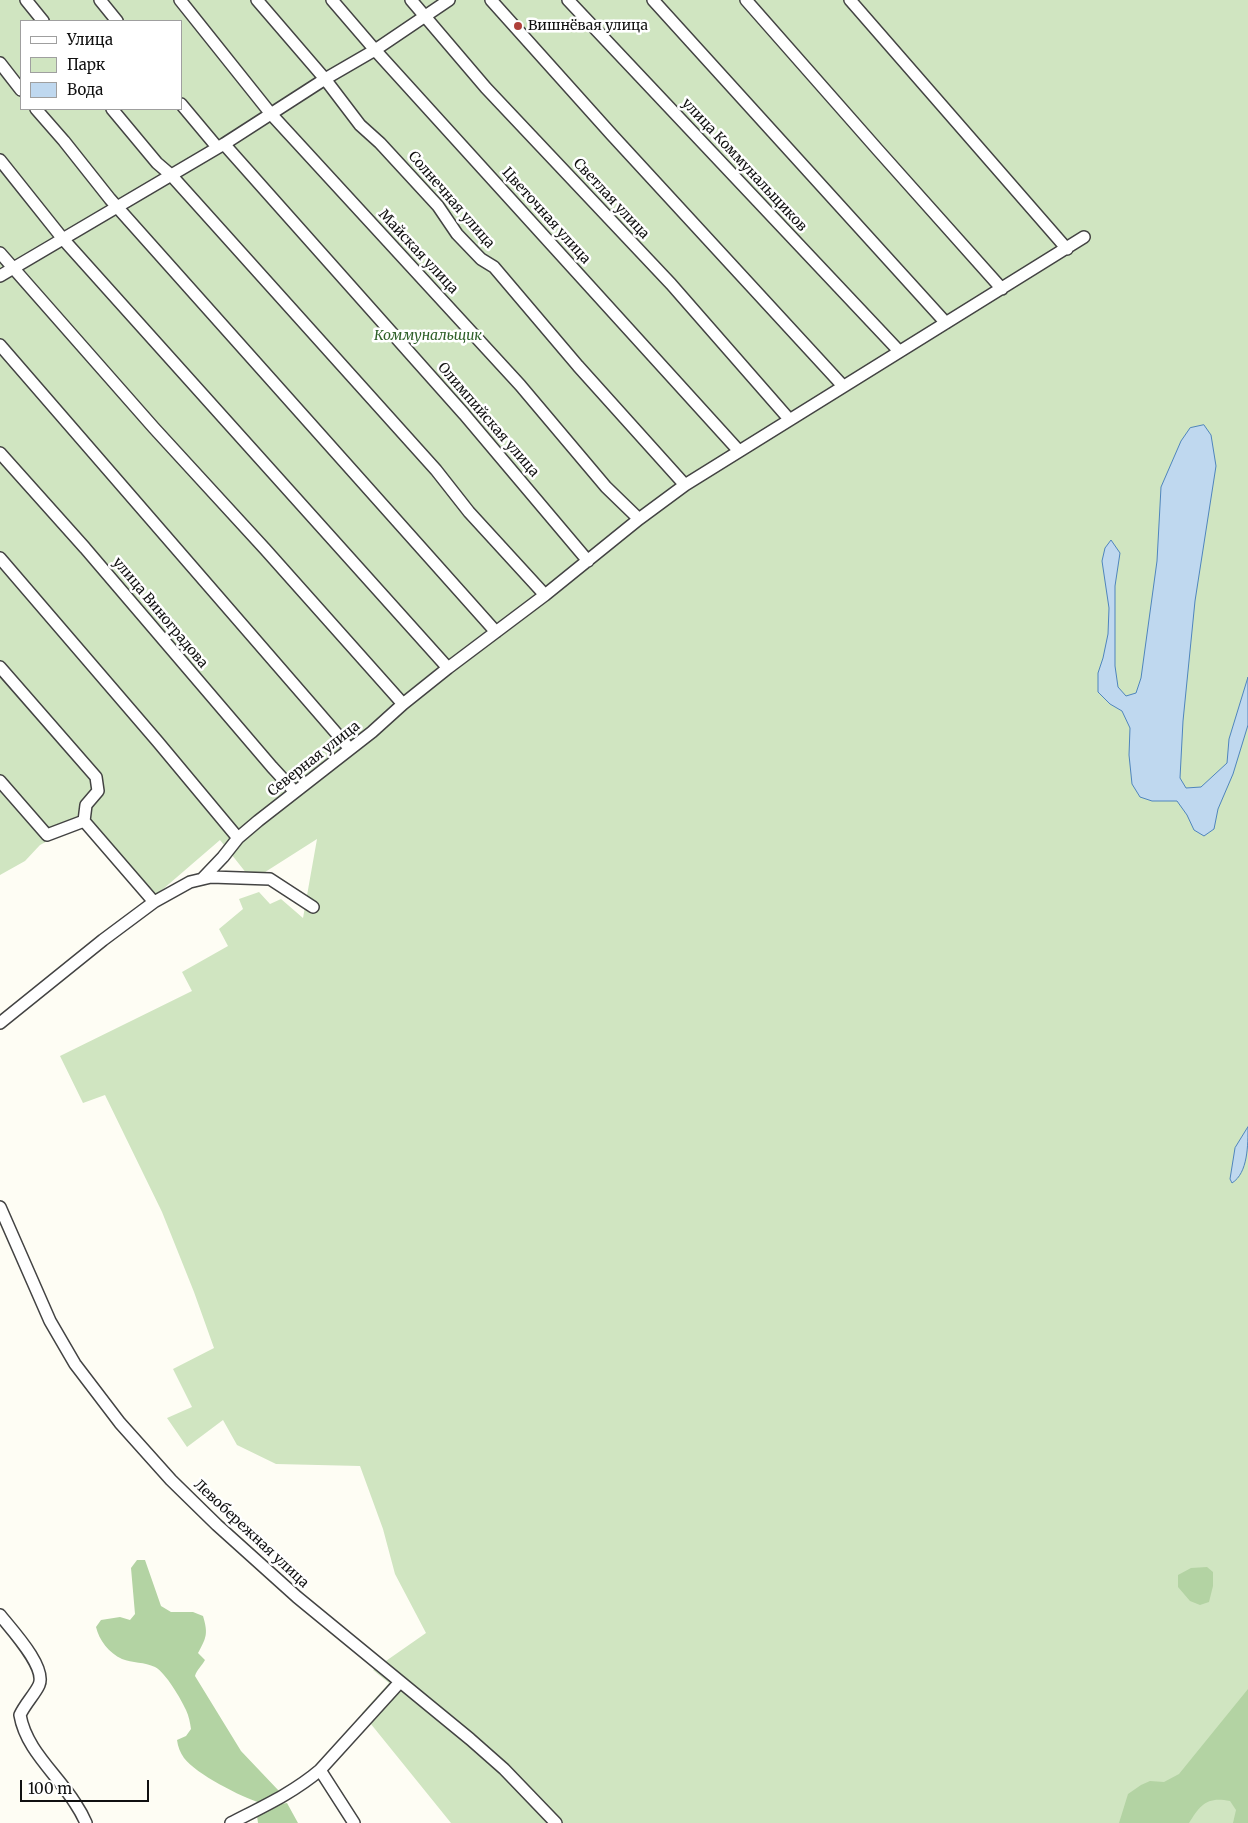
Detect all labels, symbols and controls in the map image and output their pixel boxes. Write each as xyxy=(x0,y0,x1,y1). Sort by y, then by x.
place label: Вишнёвая улица xyxy=(528,18,648,34)
legend xyxy=(20,20,182,110)
marker: Вишнёвая улица xyxy=(512,20,524,32)
text: Улица xyxy=(67,30,113,49)
text: Парк xyxy=(67,55,105,74)
text: Вода xyxy=(67,80,103,99)
street label: улица Коммунальщиков xyxy=(678,95,810,235)
street label: Солнечная улица xyxy=(404,148,498,252)
street label: Светлая улица xyxy=(570,155,652,243)
street label: Цветочная улица xyxy=(498,164,594,268)
street label: Майская улица xyxy=(375,206,461,298)
park label: Коммунальщик xyxy=(374,328,482,344)
street label: Олимпийская улица xyxy=(434,359,542,481)
street label: улица Виноградова xyxy=(109,554,211,672)
street label: Северная улица xyxy=(265,718,363,800)
street label: Левобережная улица xyxy=(190,1476,312,1592)
scale bar xyxy=(22,1770,151,1802)
text: 100 m xyxy=(28,1779,72,1798)

